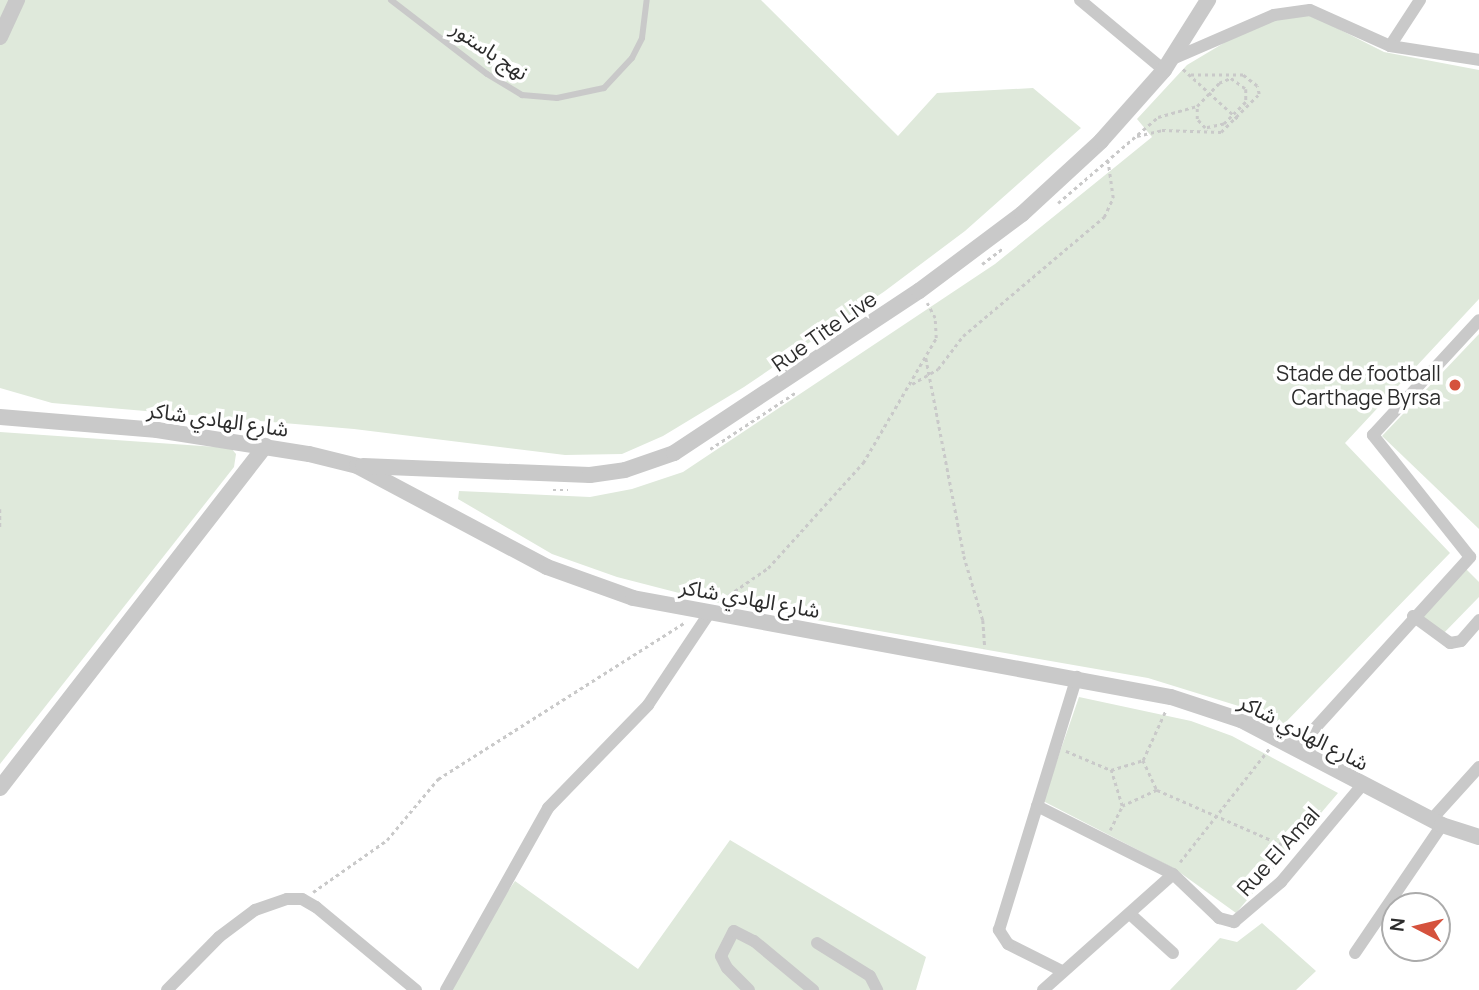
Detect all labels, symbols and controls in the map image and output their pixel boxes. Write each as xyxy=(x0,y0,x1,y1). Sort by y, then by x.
street label: نهج باستور xyxy=(447,15,533,85)
street label: Rue Tite Live xyxy=(767,286,881,376)
place label: Stade de football Carthage Byrsa xyxy=(1276,360,1441,410)
marker: Stade de football Carthage Byrsa xyxy=(1447,377,1463,393)
street label: شارع الهادي شاكر xyxy=(146,397,290,441)
street label: شارع الهادي شاكر xyxy=(678,573,822,623)
street label: شارع الهادي شاكر xyxy=(1235,689,1373,775)
street label: Rue El Amal xyxy=(1232,801,1324,901)
north arrow xyxy=(1381,892,1451,962)
text: N xyxy=(1383,916,1411,933)

